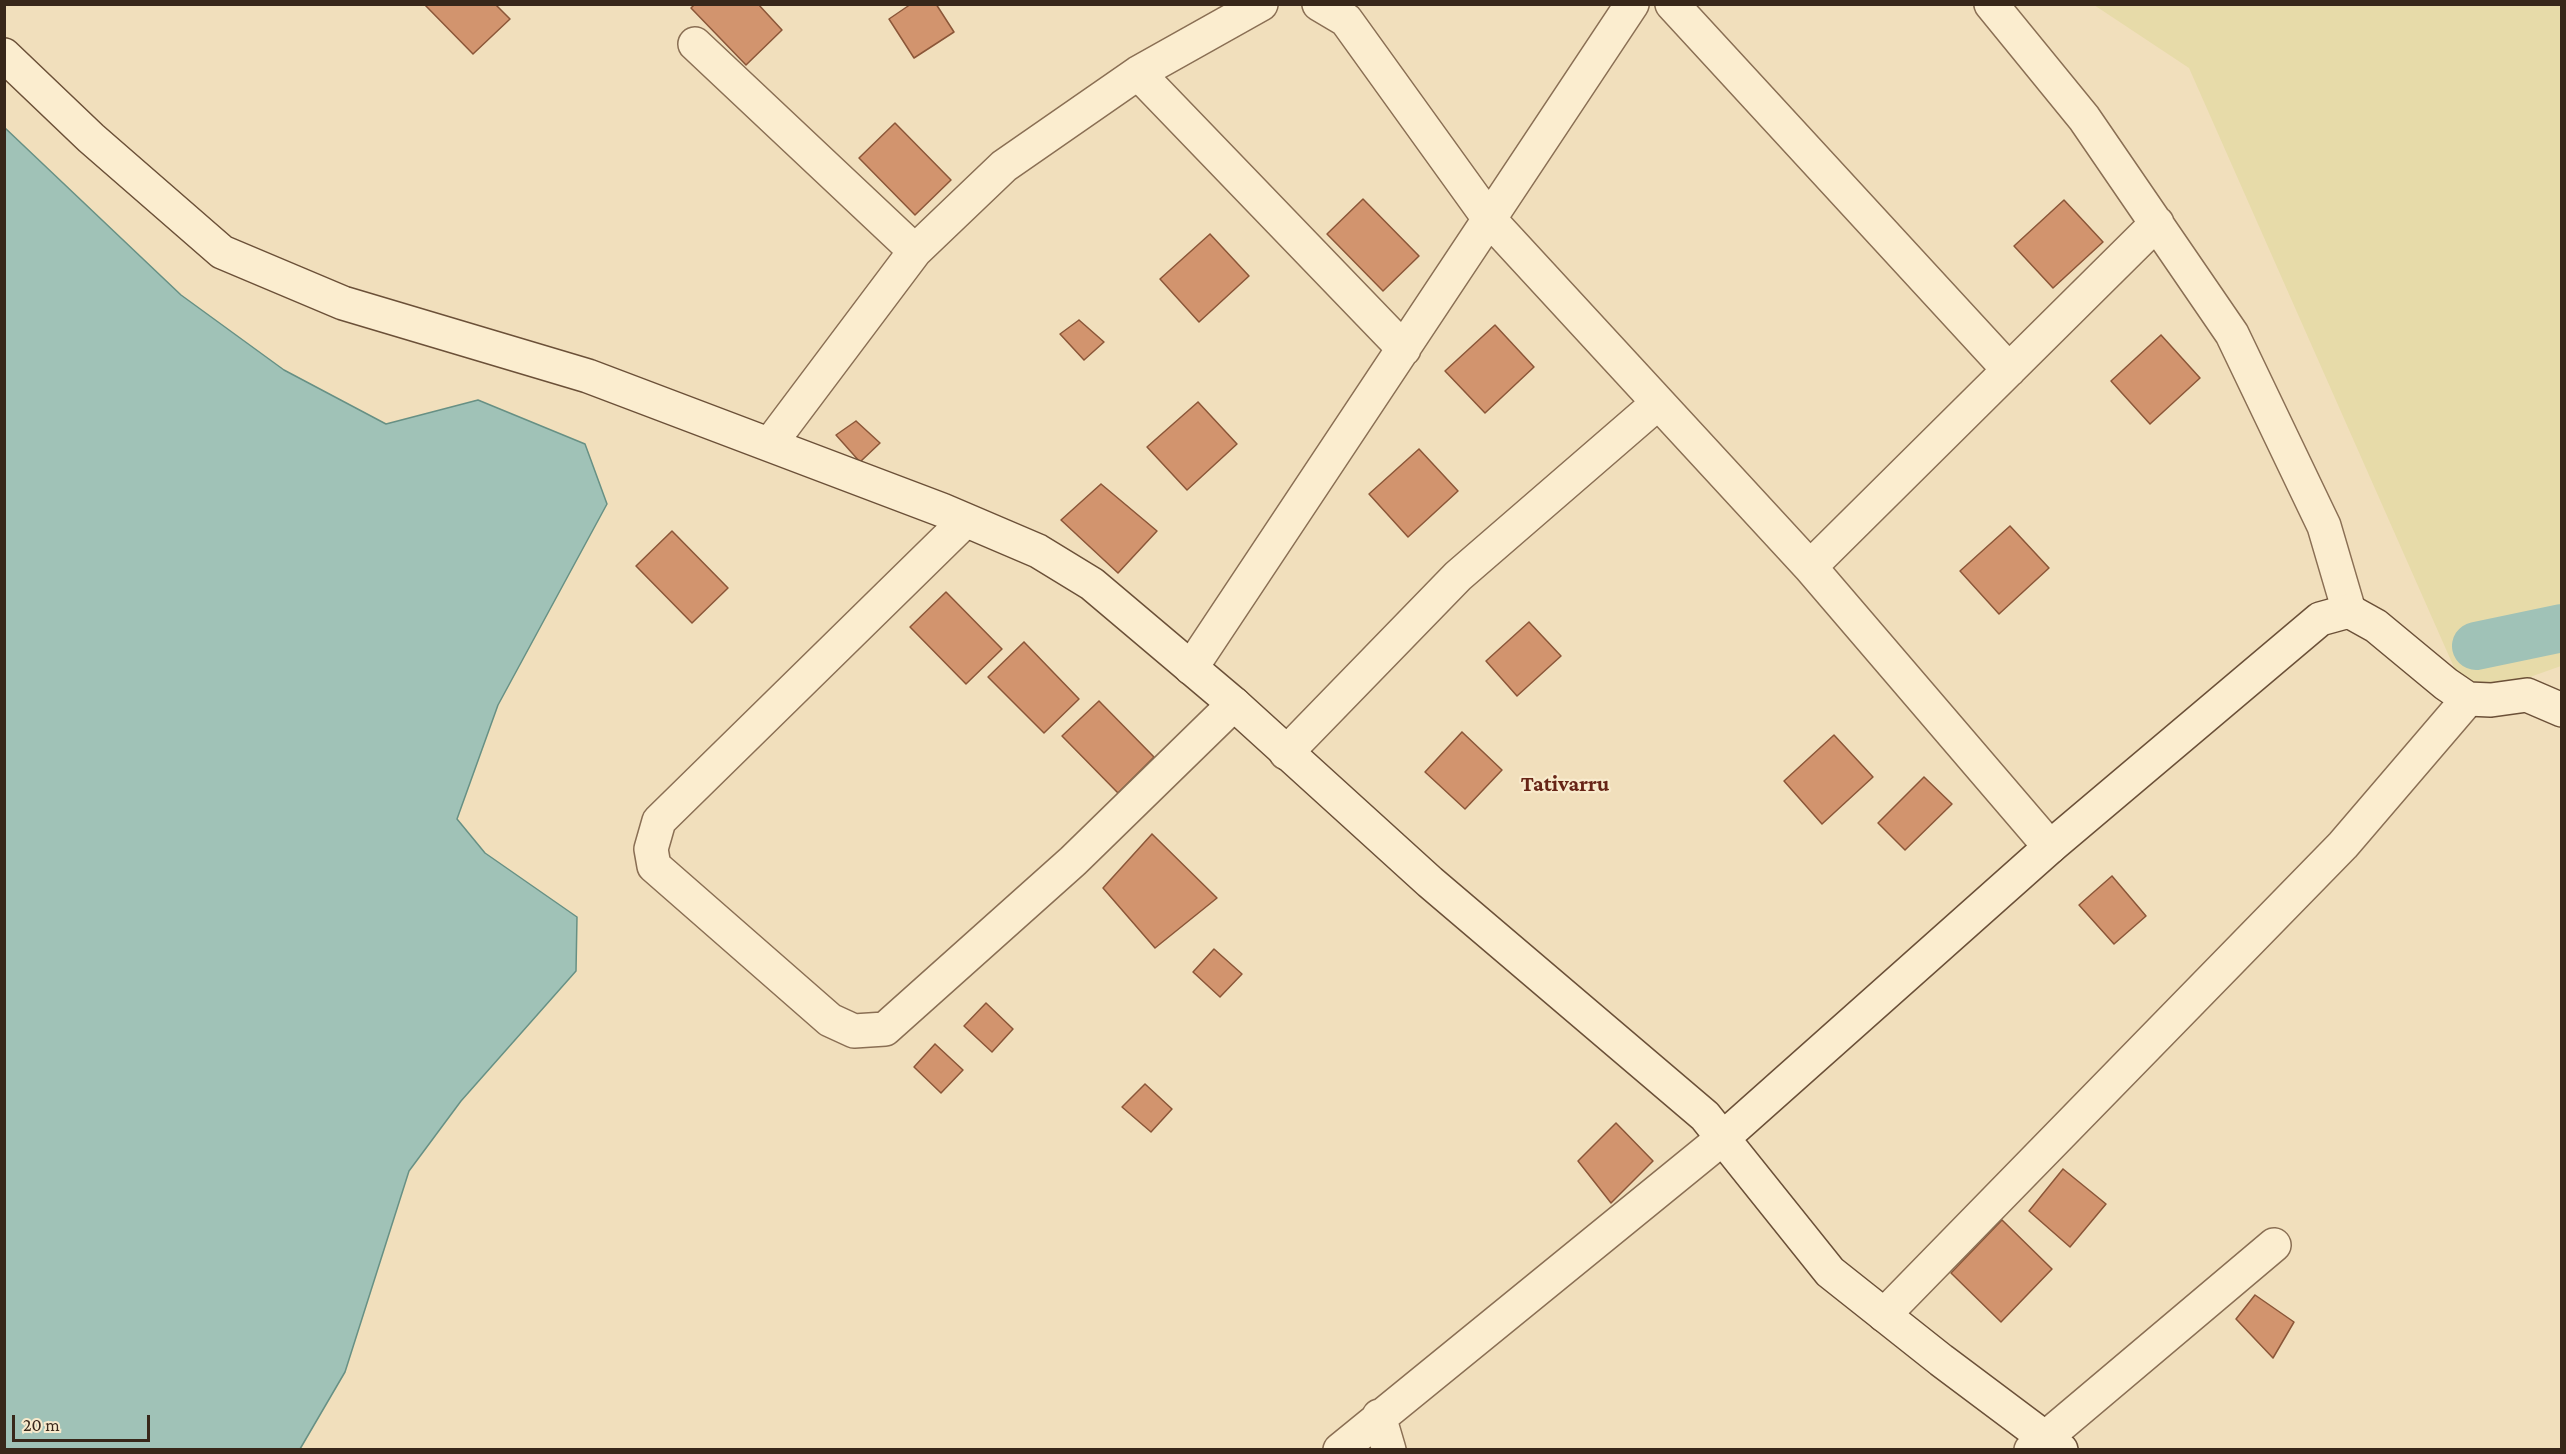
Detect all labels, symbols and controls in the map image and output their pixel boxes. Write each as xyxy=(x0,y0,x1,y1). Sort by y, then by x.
district label: Tativarru xyxy=(1521,771,1609,797)
scale bar xyxy=(15,1403,153,1441)
text: 20 m xyxy=(23,1415,60,1435)

